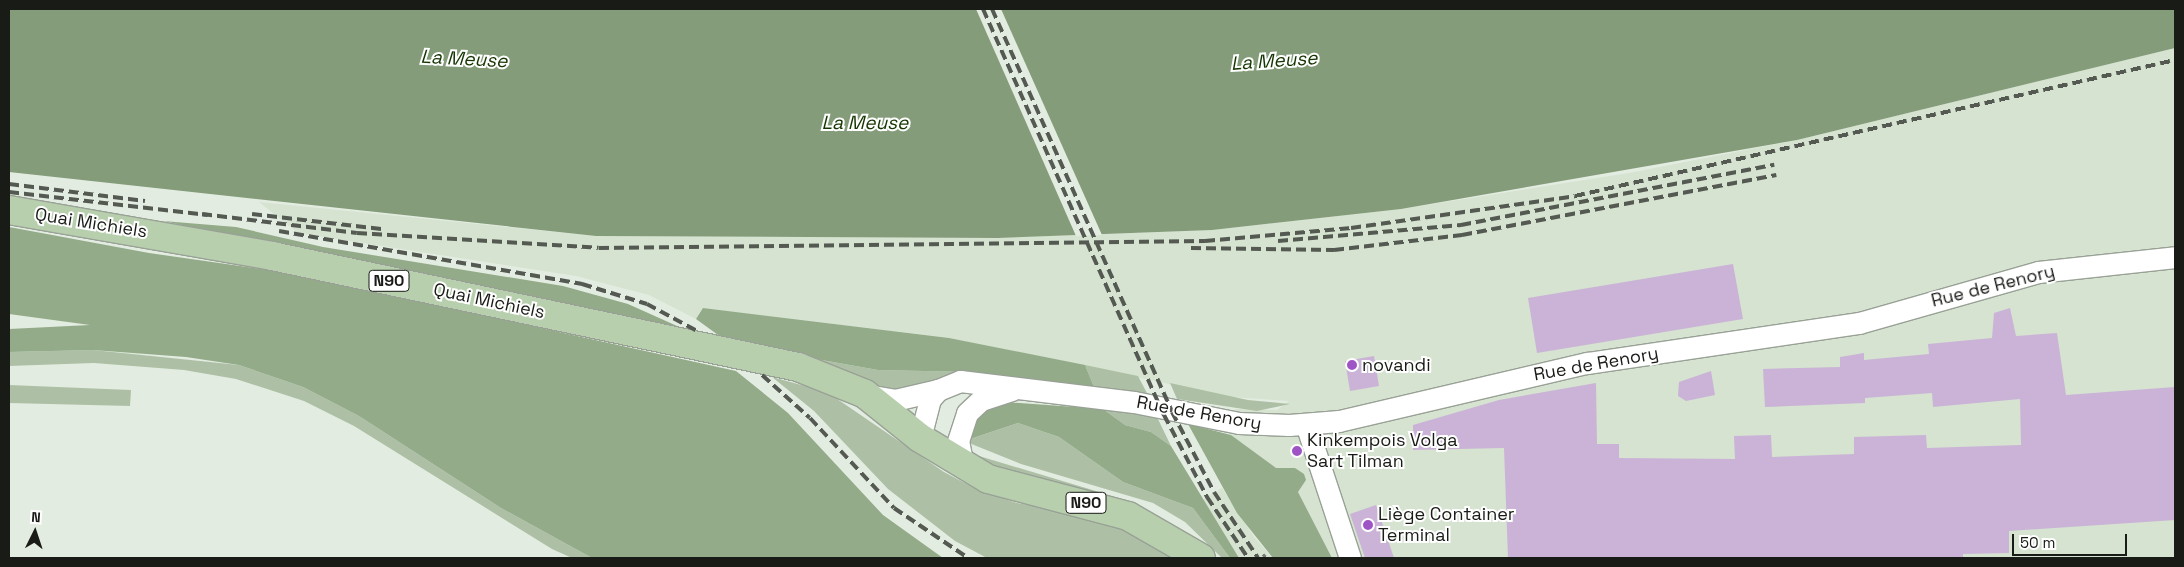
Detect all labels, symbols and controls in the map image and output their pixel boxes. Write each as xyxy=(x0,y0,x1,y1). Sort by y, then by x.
water label: La Meuse xyxy=(420,45,508,73)
water label: La Meuse xyxy=(1230,47,1318,75)
water label: La Meuse xyxy=(822,112,908,134)
street label: Quai Michiels xyxy=(33,203,149,243)
street label: Rue de Renory xyxy=(1929,260,2057,312)
road number: N90 xyxy=(368,268,410,294)
street label: Quai Michiels xyxy=(431,279,547,323)
street label: Rue de Renory xyxy=(1532,342,1660,386)
place label: novandi xyxy=(1362,354,1431,376)
marker: novandi xyxy=(1346,359,1358,371)
street label: Rue de Renory xyxy=(1135,391,1263,435)
place label: Kinkempois Volga Sart Tilman xyxy=(1307,430,1458,472)
marker: Kinkempois Volga Sart Tilman xyxy=(1291,445,1303,457)
road number: N90 xyxy=(1065,489,1107,516)
place label: Liège Container Terminal xyxy=(1378,504,1515,546)
north arrow xyxy=(10,507,60,557)
text: N xyxy=(31,508,41,526)
marker: Liège Container Terminal xyxy=(1362,519,1374,531)
scale bar xyxy=(2014,524,2129,556)
text: 50 m xyxy=(2020,533,2055,552)

